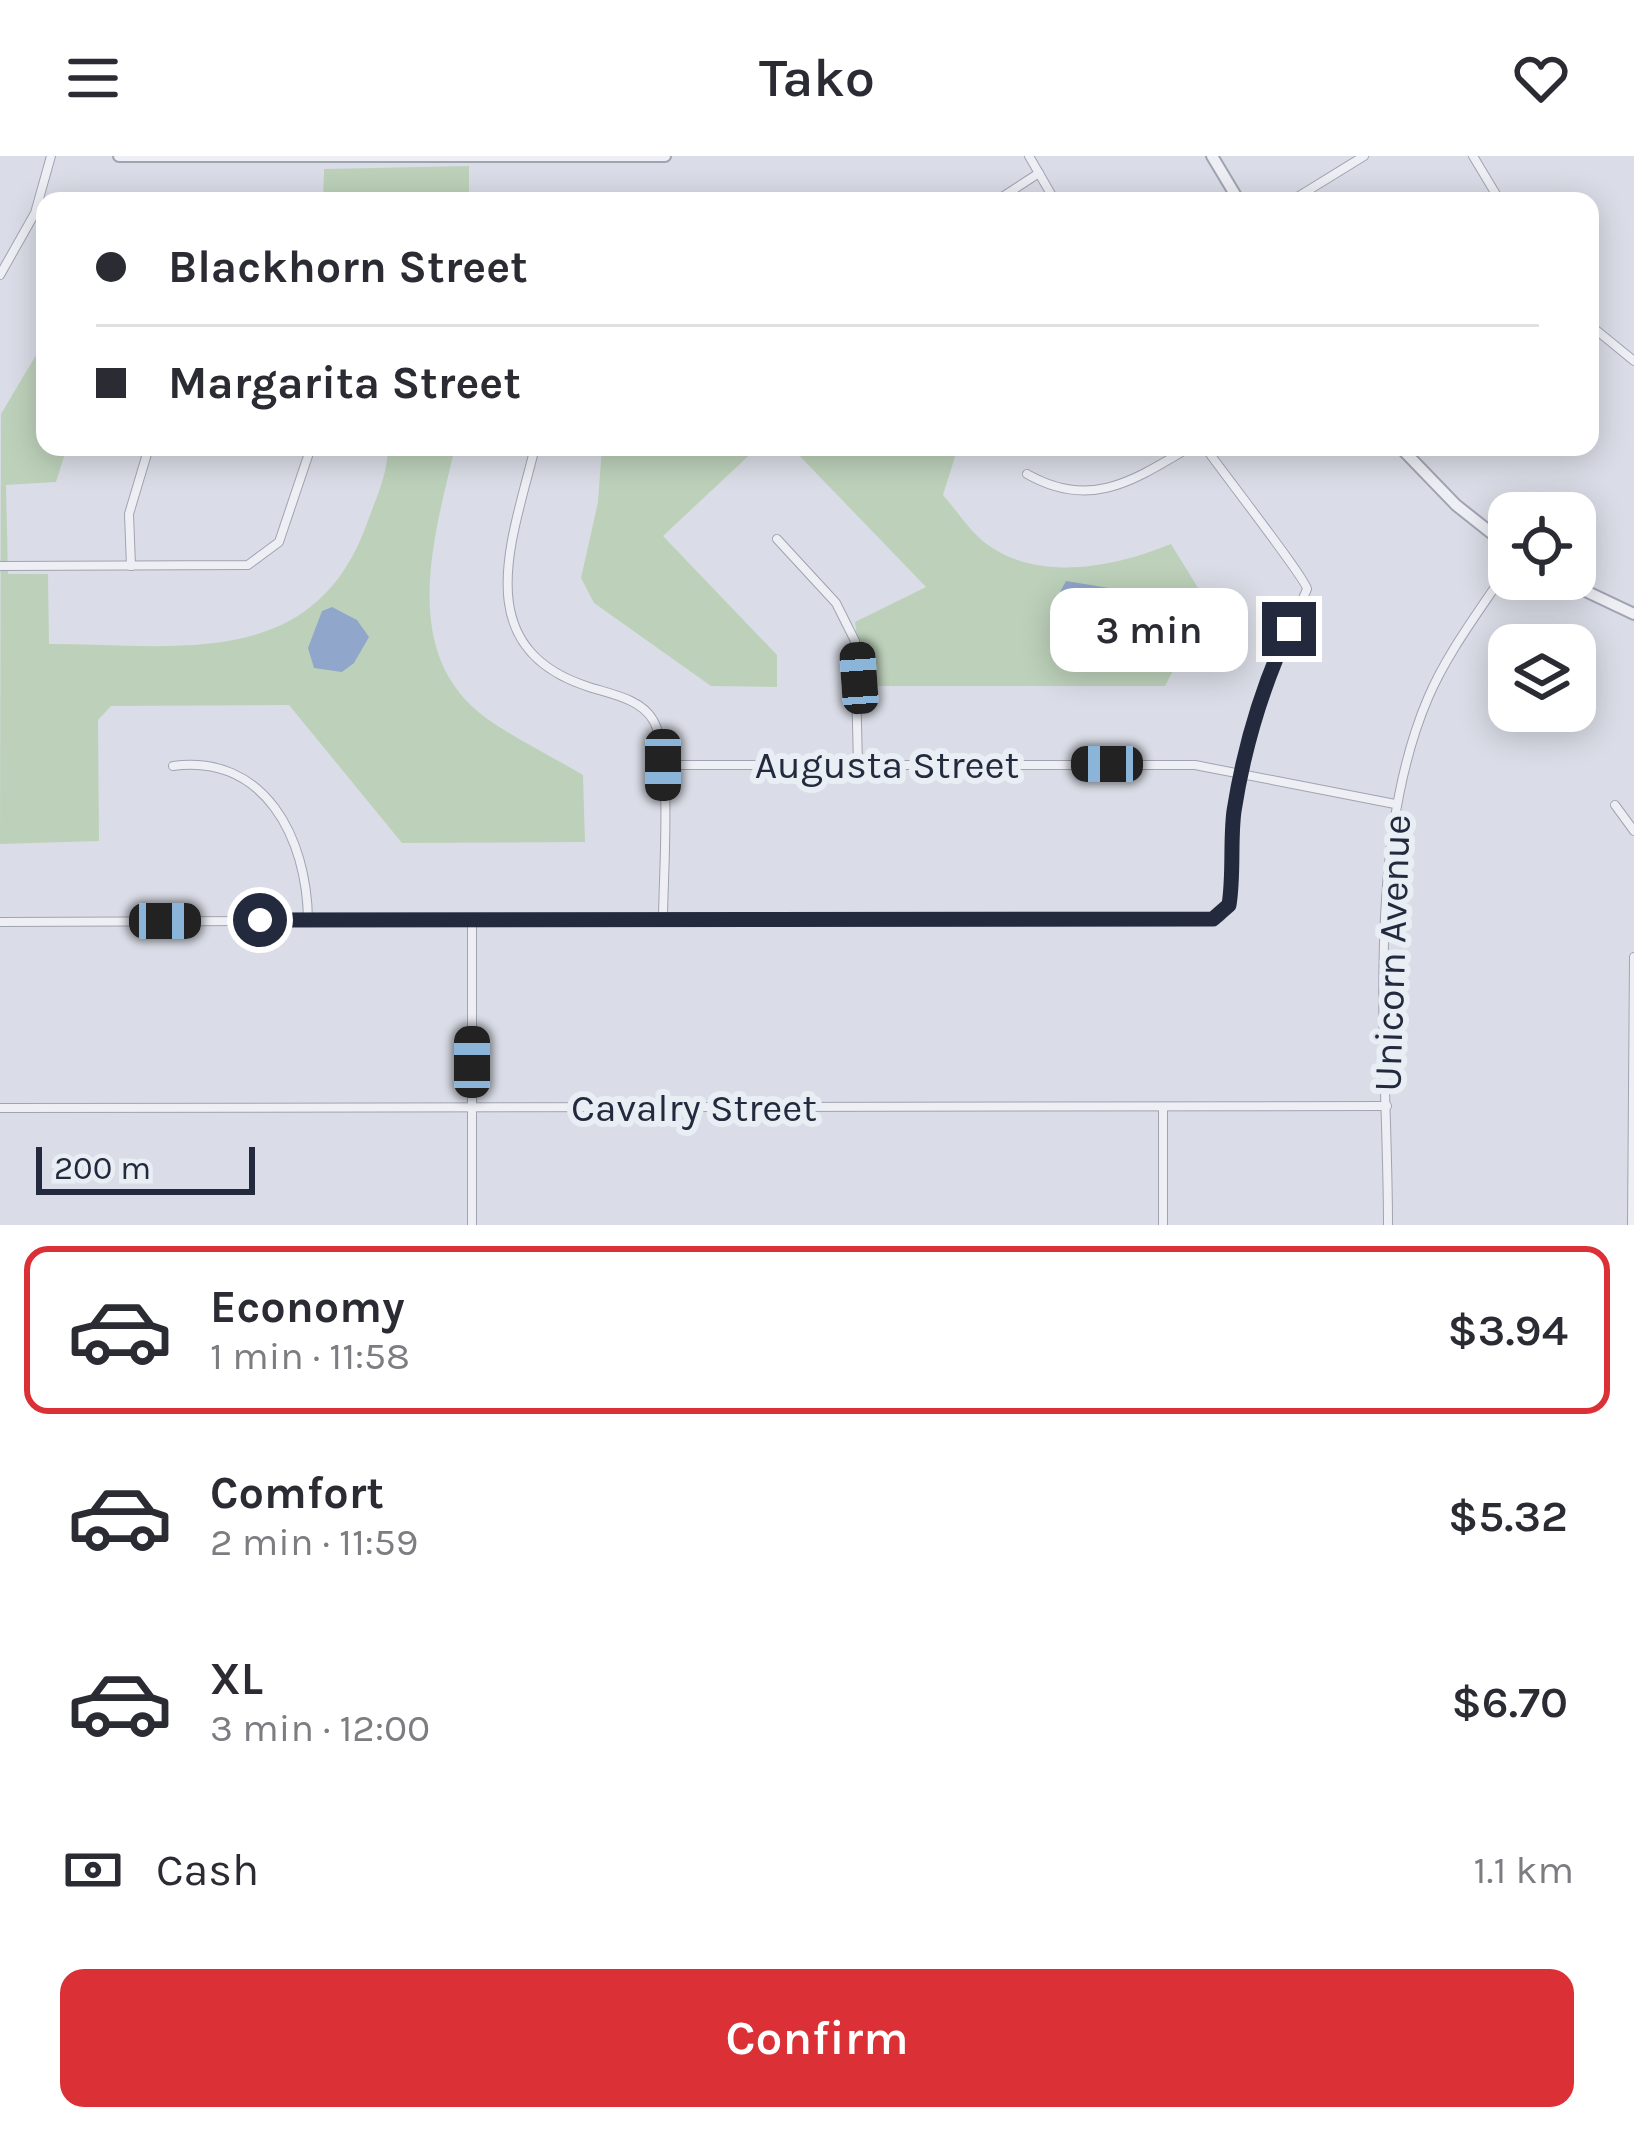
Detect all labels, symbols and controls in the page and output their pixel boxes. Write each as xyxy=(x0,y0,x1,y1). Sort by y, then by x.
icon: menu xyxy=(60,45,126,111)
icon: heart xyxy=(1508,45,1574,111)
text: Tako xyxy=(759,46,875,110)
text: Blackhorn Street xyxy=(168,241,528,293)
text: Margarita Street xyxy=(168,357,521,409)
map controls xyxy=(1488,492,1596,732)
button: locate xyxy=(1488,492,1596,600)
callout: 3 min xyxy=(1049,587,1247,671)
route end xyxy=(1262,602,1316,656)
text: 3 min xyxy=(1095,607,1203,653)
button: layers xyxy=(1488,624,1596,732)
car xyxy=(839,641,879,715)
car xyxy=(645,729,681,801)
street label: Augusta Street xyxy=(755,742,1019,788)
car xyxy=(1071,746,1143,782)
street label: Unicorn Avenue xyxy=(1364,814,1420,1092)
route start xyxy=(233,893,287,947)
car xyxy=(129,903,201,939)
car xyxy=(454,1026,490,1098)
street label: Cavalry Street xyxy=(571,1085,817,1131)
scale bar xyxy=(36,1141,255,1194)
text: 200 m xyxy=(54,1149,151,1187)
icon: car xyxy=(66,1276,174,1384)
text: Economy xyxy=(210,1281,405,1333)
text: $3.94 xyxy=(1447,1304,1568,1356)
text: 1 min · 11:58 xyxy=(210,1333,410,1379)
icon: car xyxy=(66,1462,174,1570)
text: Comfort xyxy=(210,1467,384,1519)
text: $5.32 xyxy=(1448,1490,1568,1542)
text: 2 min · 11:59 xyxy=(210,1519,418,1565)
icon: car xyxy=(66,1648,174,1756)
text: XL xyxy=(210,1653,263,1705)
text: $6.70 xyxy=(1452,1676,1568,1728)
text: 3 min · 12:00 xyxy=(210,1705,430,1751)
icon: cash xyxy=(60,1837,126,1903)
text: Cash xyxy=(156,1844,259,1896)
text: 1.1 km xyxy=(1474,1847,1574,1893)
button: Confirm xyxy=(60,1969,1574,2107)

